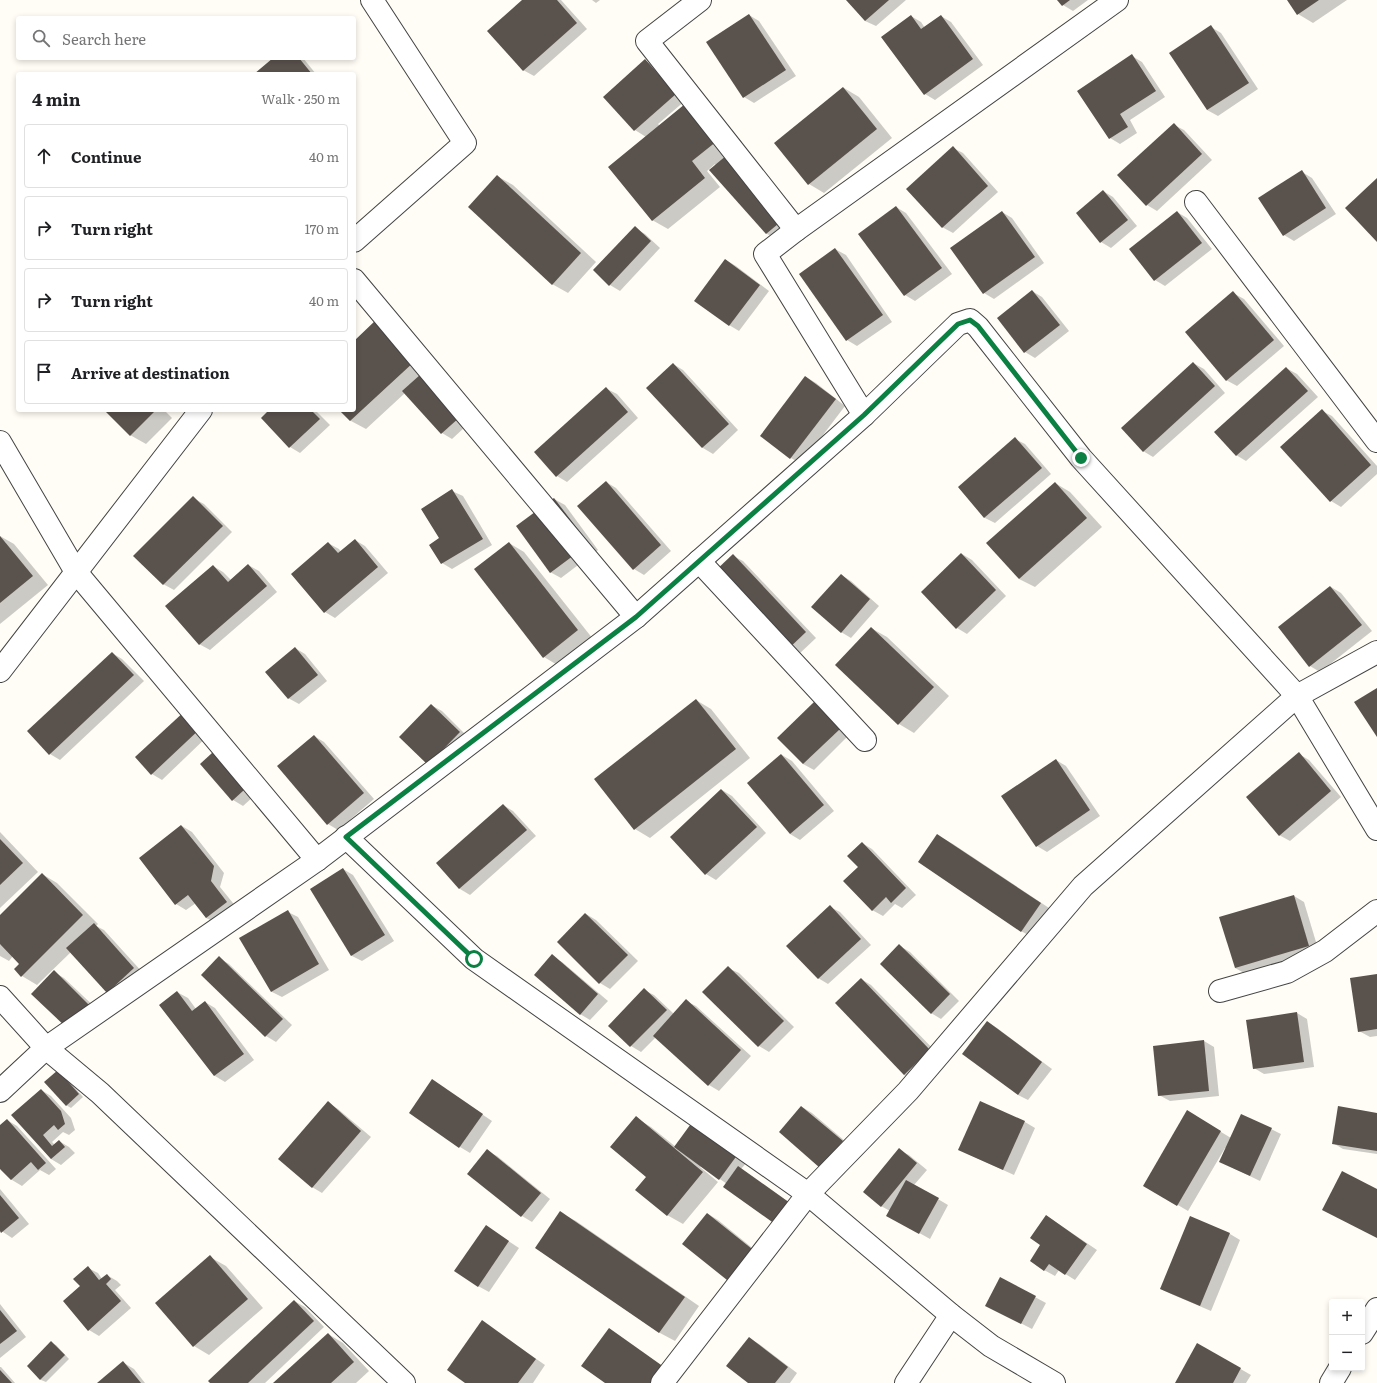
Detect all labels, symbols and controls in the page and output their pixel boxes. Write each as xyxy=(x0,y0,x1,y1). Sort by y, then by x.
search box xyxy=(16,16,356,60)
icon: search xyxy=(30,27,52,49)
text: Search here xyxy=(62,27,146,50)
text: 4 min xyxy=(32,86,81,111)
text: Walk · 250 m xyxy=(261,89,340,108)
icon: ahead xyxy=(33,145,55,167)
text: Continue xyxy=(71,145,141,168)
text: 40 m xyxy=(309,147,339,166)
icon: right xyxy=(33,217,55,239)
text: Turn right xyxy=(71,217,153,240)
text: 170 m xyxy=(305,219,339,238)
icon: right xyxy=(33,289,55,311)
text: Turn right xyxy=(71,289,153,312)
text: 40 m xyxy=(309,291,339,310)
icon: arrive xyxy=(33,361,55,383)
text: Arrive at destination xyxy=(71,361,230,384)
route end xyxy=(1072,449,1090,467)
route start xyxy=(465,950,483,968)
map controls xyxy=(1329,1299,1365,1371)
button: + xyxy=(1329,1299,1365,1335)
button: − xyxy=(1329,1335,1365,1371)

